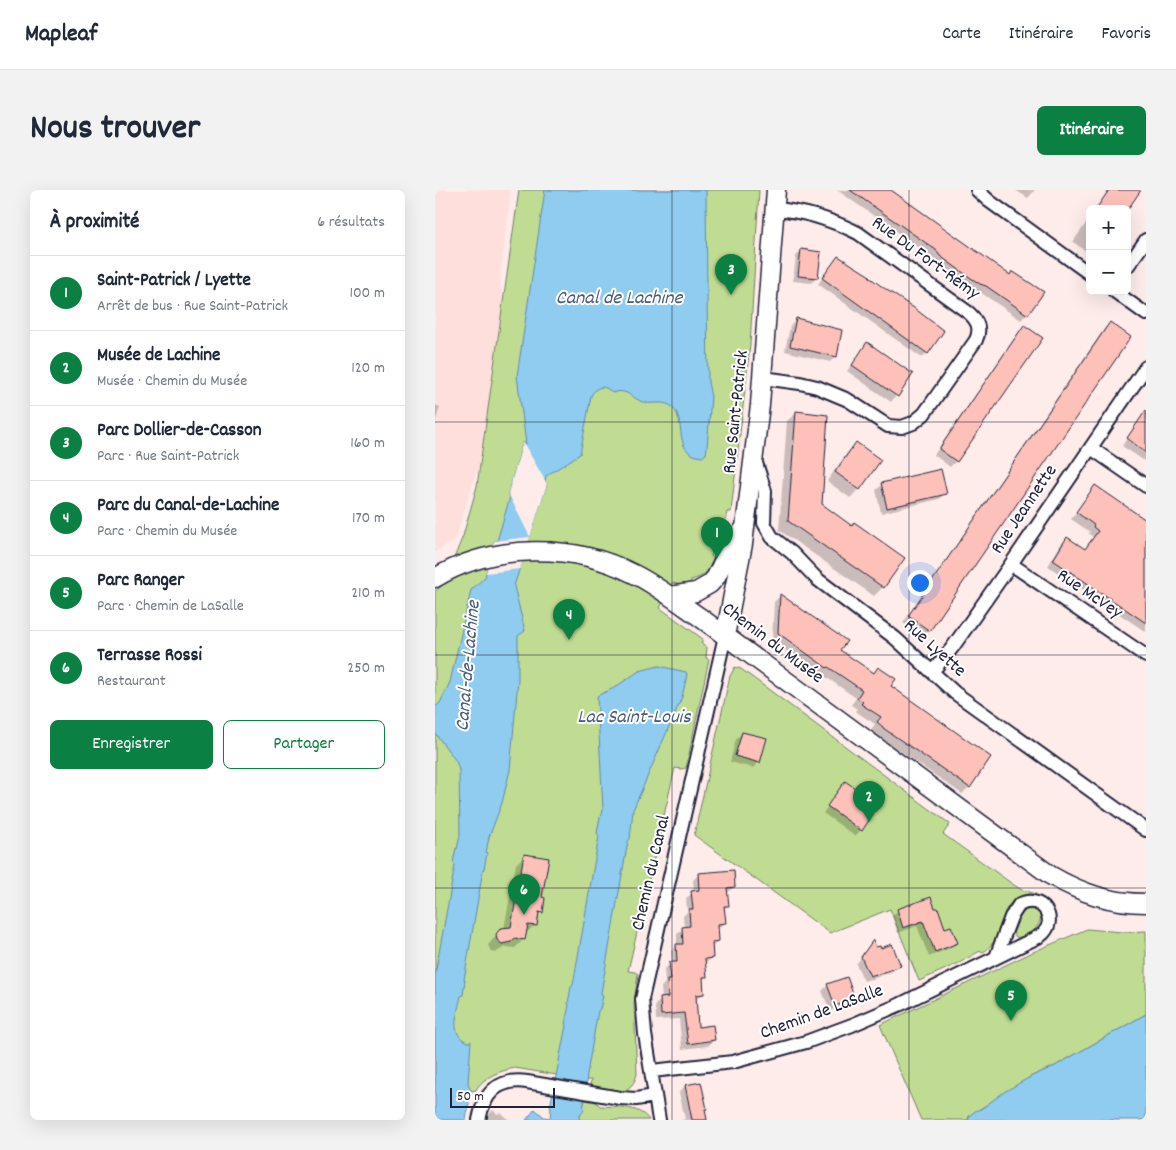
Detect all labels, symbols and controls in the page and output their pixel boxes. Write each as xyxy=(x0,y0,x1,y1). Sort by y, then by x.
text: Mapleaf xyxy=(25,18,97,52)
text: Carte xyxy=(942,22,981,47)
text: Itinéraire xyxy=(1009,22,1073,47)
text: Favoris xyxy=(1101,22,1151,47)
text: Nous trouver xyxy=(30,105,200,155)
button: Itinéraire xyxy=(1037,106,1146,155)
map controls xyxy=(1086,205,1131,295)
button: + xyxy=(1086,205,1131,250)
text: À proximité xyxy=(50,208,139,238)
street label: Rue Du Fort-Rémy xyxy=(865,210,985,308)
text: 6 résultats xyxy=(317,211,385,234)
button: − xyxy=(1086,250,1131,295)
pin: 3 xyxy=(715,254,747,295)
text: Saint-Patrick / Lyette xyxy=(97,268,251,295)
text: 1 xyxy=(64,282,68,305)
text: 100 m xyxy=(349,282,385,305)
water label: Canal de Lachine xyxy=(556,285,683,313)
text: Arrêt de bus · Rue Saint-Patrick xyxy=(97,295,288,318)
text: Musée de Lachine xyxy=(97,343,220,370)
street label: Rue Saint-Patrick xyxy=(717,349,757,475)
text: 2 xyxy=(63,357,70,380)
text: 120 m xyxy=(351,357,385,380)
text: Musée · Chemin du Musée xyxy=(97,370,247,393)
text: Parc Dollier-de-Casson xyxy=(97,418,262,445)
text: 3 xyxy=(62,432,70,455)
text: 160 m xyxy=(350,432,385,455)
text: Parc · Rue Saint-Patrick xyxy=(97,445,239,468)
street label: Rue Jeannette xyxy=(985,460,1065,560)
text: Parc du Canal-de-Lachine xyxy=(97,493,279,520)
text: 4 xyxy=(63,507,69,530)
text: 170 m xyxy=(352,507,385,530)
pin: 1 xyxy=(701,517,733,558)
text: Parc · Chemin du Musée xyxy=(97,520,237,543)
street label: Rue McVey xyxy=(1051,563,1128,627)
text: Parc Ranger xyxy=(97,568,184,595)
your location xyxy=(907,570,933,596)
text: 5 xyxy=(62,582,70,605)
text: 210 m xyxy=(351,582,385,605)
text: Parc · Chemin de LaSalle xyxy=(97,595,244,618)
street label: Chemin du Musée xyxy=(715,597,829,691)
water label: Canal-de-Lachine xyxy=(449,598,489,732)
pin: 4 xyxy=(553,599,585,640)
street label: Rue Lyette xyxy=(897,613,971,685)
text: Terrasse Rossi xyxy=(97,643,202,670)
text: 6 xyxy=(62,657,70,680)
text: 250 m xyxy=(347,657,385,680)
text: Restaurant xyxy=(97,670,166,693)
water label: Lac Saint-Louis xyxy=(577,704,691,732)
button: Enregistrer xyxy=(50,720,213,769)
button: Partager xyxy=(223,720,385,769)
pin: 2 xyxy=(853,781,885,822)
street label: Chemin du Canal xyxy=(626,812,679,934)
pin: 6 xyxy=(508,874,540,915)
street label: Chemin de LaSalle xyxy=(757,978,887,1048)
pin: 5 xyxy=(995,980,1027,1021)
scale bar xyxy=(450,1085,555,1108)
text: 50 m xyxy=(457,1087,484,1107)

